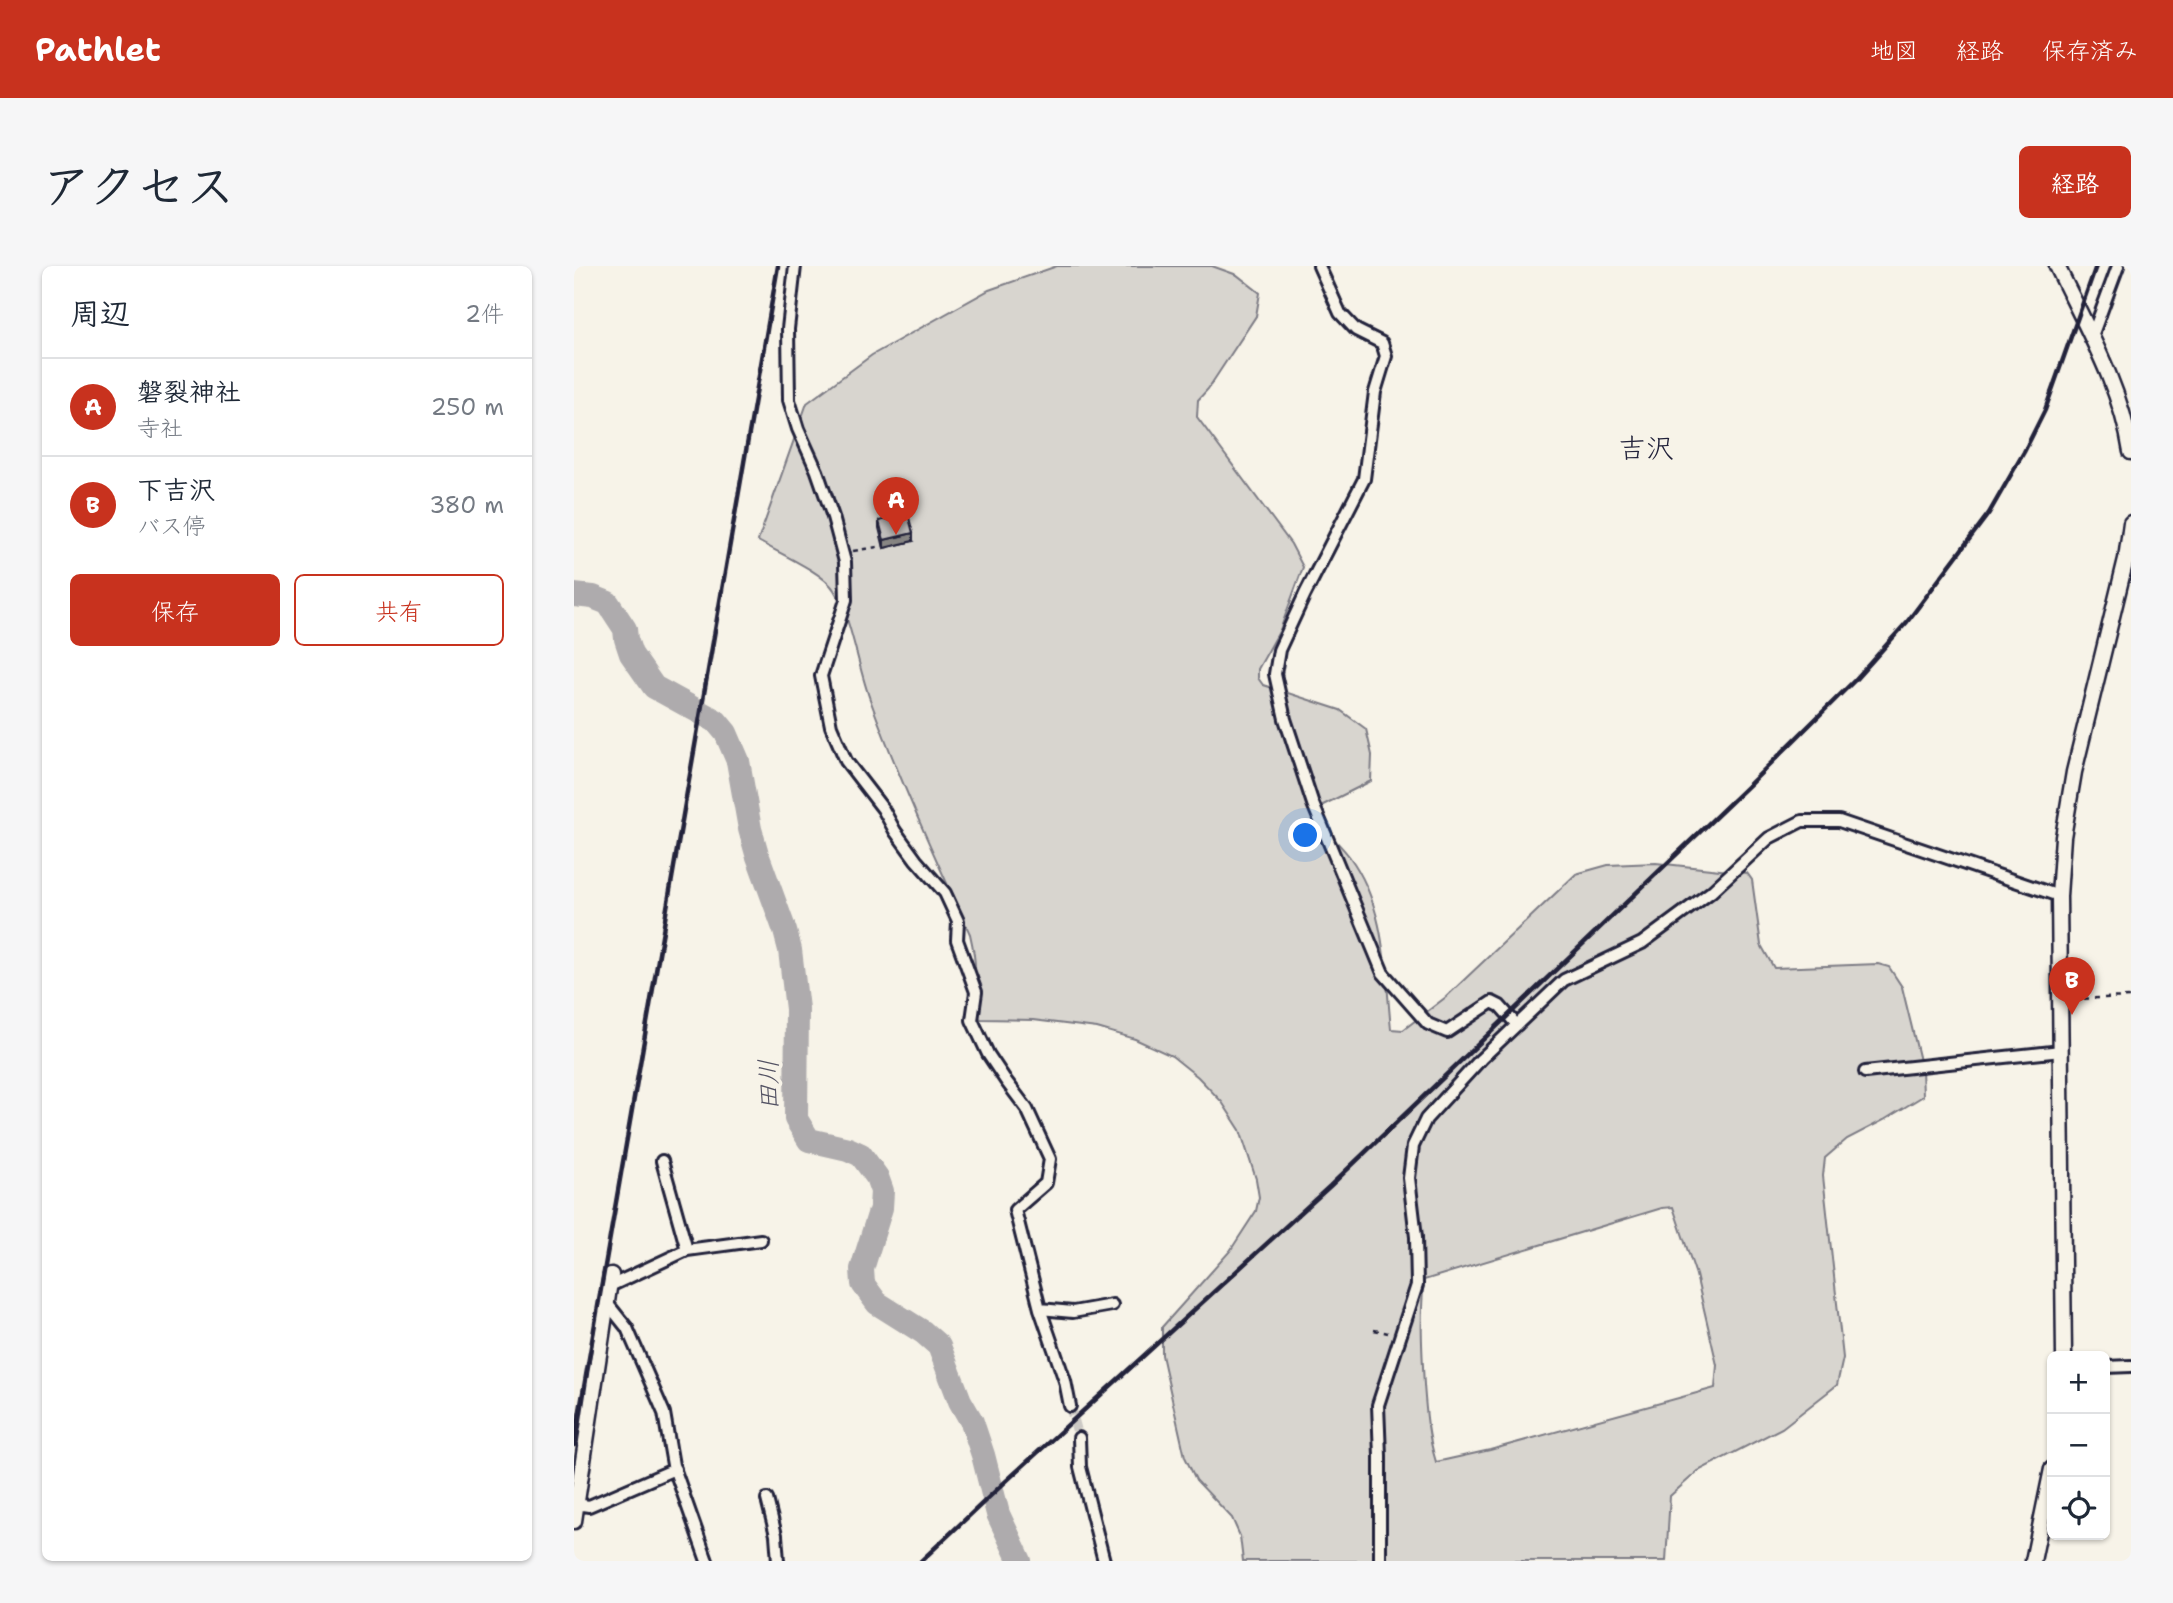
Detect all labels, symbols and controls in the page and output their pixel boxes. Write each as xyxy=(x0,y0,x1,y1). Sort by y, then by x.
text: Pathlet xyxy=(35,27,161,72)
text: 地図 xyxy=(1870,35,1918,67)
text: 経路 xyxy=(1956,35,2004,67)
text: 保存済み xyxy=(2042,35,2138,67)
button: 経路 xyxy=(2019,146,2131,218)
text: アクセス xyxy=(42,153,235,219)
text: 周辺 xyxy=(70,293,130,334)
text: 2件 xyxy=(465,299,504,329)
text: 磐裂神社 xyxy=(137,374,241,409)
text: A xyxy=(84,392,102,422)
text: 250 m xyxy=(431,392,504,422)
text: 寺社 xyxy=(137,413,183,443)
district label: 吉沢 xyxy=(1618,429,1674,467)
text: 下吉沢 xyxy=(137,472,215,507)
pin: A xyxy=(873,477,919,535)
text: B xyxy=(86,490,100,520)
text: 380 m xyxy=(429,490,504,520)
text: バス停 xyxy=(137,511,206,541)
button: 保存 xyxy=(70,574,280,646)
button: 共有 xyxy=(294,574,504,646)
your location xyxy=(1288,818,1322,852)
pin: B xyxy=(2049,957,2095,1015)
water label: 田川 xyxy=(750,1059,786,1111)
map controls xyxy=(2047,1351,2110,1540)
button: + xyxy=(2047,1351,2110,1414)
button: − xyxy=(2047,1414,2110,1477)
button: locate xyxy=(2047,1477,2110,1540)

